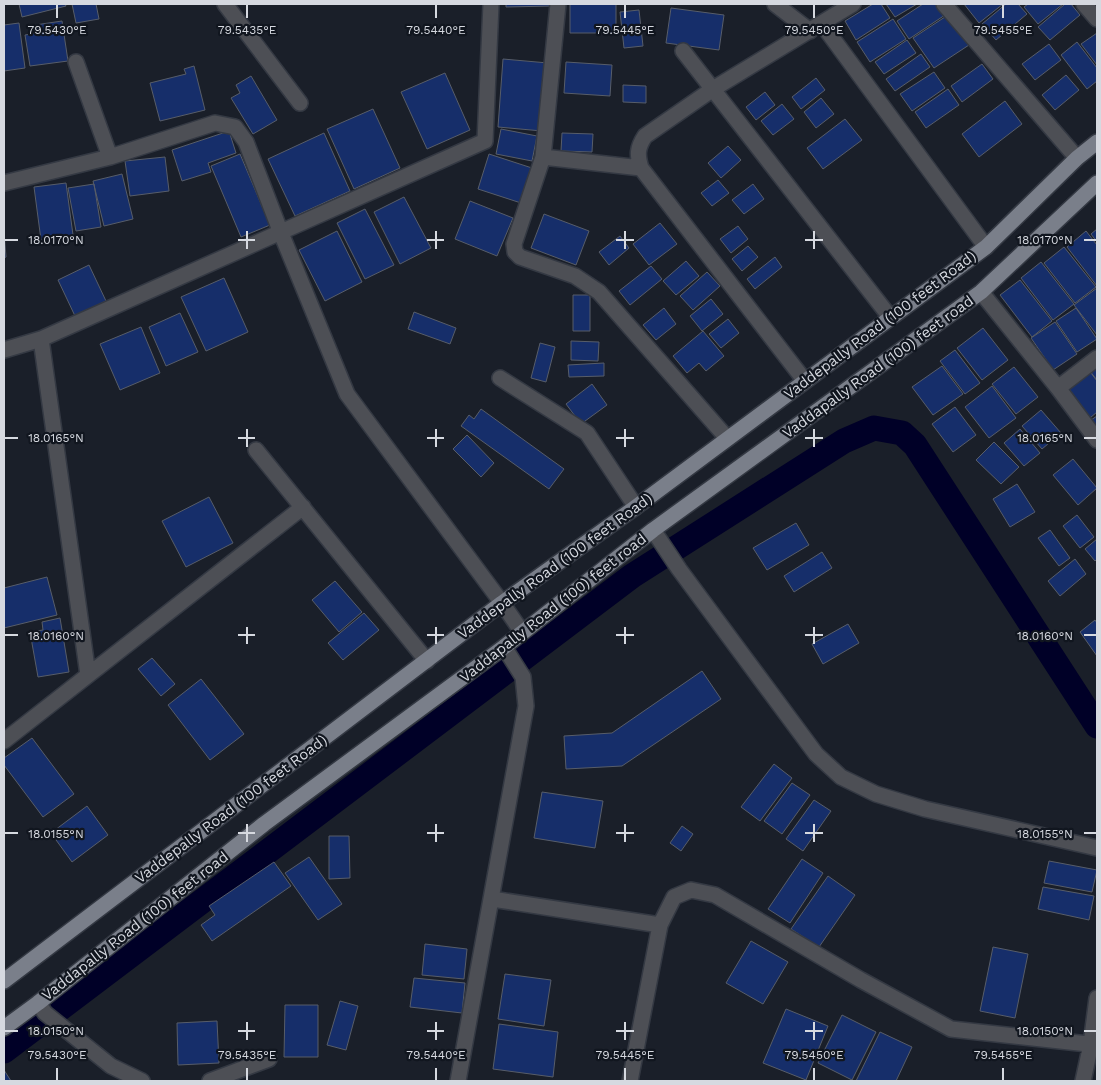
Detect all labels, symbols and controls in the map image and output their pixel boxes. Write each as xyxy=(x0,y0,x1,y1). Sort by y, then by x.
text: 79.5430°E xyxy=(27,23,87,37)
text: 79.5435°E xyxy=(218,23,277,37)
text: 79.5440°E xyxy=(406,23,466,37)
text: 79.5445°E xyxy=(596,23,655,37)
text: 79.5450°E xyxy=(784,23,844,37)
text: 79.5455°E xyxy=(974,23,1033,37)
text: 18.0170°N xyxy=(28,233,84,247)
text: 18.0170°N xyxy=(1017,233,1073,247)
street label: Vaddepally Road (100 feet Road) xyxy=(780,247,980,403)
street label: Vaddapally Road (100) feet road xyxy=(779,292,977,442)
text: 18.0165°N xyxy=(28,431,84,445)
text: 18.0165°N xyxy=(1017,431,1073,445)
street label: Vaddepally Road (100 feet Road) xyxy=(454,489,656,643)
street label: Vaddapally Road (100) feet road xyxy=(456,530,650,686)
text: 18.0160°N xyxy=(28,629,84,643)
text: 18.0160°N xyxy=(1017,629,1073,643)
street label: Vaddepally Road (100 feet Road) xyxy=(131,731,331,887)
text: 18.0155°N xyxy=(28,827,84,841)
text: 18.0155°N xyxy=(1017,827,1073,841)
street label: Vaddapally Road (100) feet road xyxy=(38,848,232,1004)
text: 18.0150°N xyxy=(28,1024,84,1038)
text: 18.0150°N xyxy=(1017,1024,1073,1038)
text: 79.5430°E xyxy=(27,1048,87,1062)
text: 79.5435°E xyxy=(218,1048,277,1062)
text: 79.5440°E xyxy=(406,1048,466,1062)
text: 79.5445°E xyxy=(596,1048,655,1062)
text: 79.5450°E xyxy=(784,1048,844,1062)
text: 79.5455°E xyxy=(974,1048,1033,1062)

